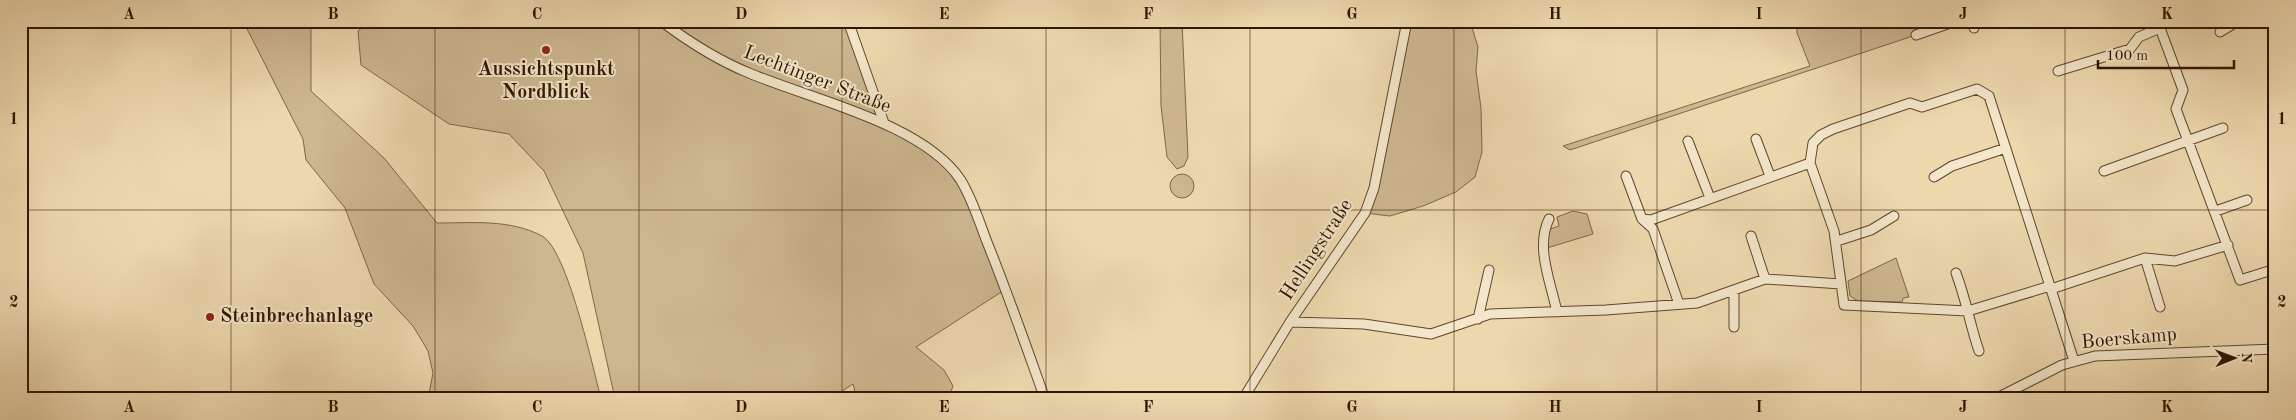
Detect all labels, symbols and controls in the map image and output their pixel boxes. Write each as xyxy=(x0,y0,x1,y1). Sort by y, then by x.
text: A xyxy=(123,7,135,23)
text: B xyxy=(327,7,339,23)
text: C xyxy=(532,7,542,23)
text: D xyxy=(735,7,747,23)
text: E xyxy=(938,7,950,23)
text: F xyxy=(1143,7,1154,23)
text: G xyxy=(1346,7,1358,23)
text: H xyxy=(1548,7,1562,23)
text: I xyxy=(1755,7,1763,23)
text: J xyxy=(1959,7,1968,23)
text: K xyxy=(2161,7,2173,23)
scale bar xyxy=(2098,38,2235,70)
street label: Lechtinger Straße xyxy=(740,43,894,117)
marker: Aussichtspunkt Nordblick xyxy=(540,44,552,56)
text: 100 m xyxy=(2106,49,2148,64)
place label: Aussichtspunkt Nordblick xyxy=(477,60,615,103)
text: 1 xyxy=(9,112,19,128)
text: 1 xyxy=(2277,112,2287,128)
street label: Hellingstraße xyxy=(1277,196,1357,304)
text: 2 xyxy=(9,295,19,311)
text: 2 xyxy=(2277,295,2287,311)
place label: Steinbrechanlage xyxy=(220,307,374,327)
marker: Steinbrechanlage xyxy=(204,311,216,323)
street label: Boerskamp xyxy=(2080,325,2178,353)
north arrow xyxy=(2208,332,2258,382)
text: N xyxy=(2239,352,2253,364)
text: A xyxy=(123,400,135,416)
text: B xyxy=(327,400,339,416)
text: C xyxy=(532,400,542,416)
text: D xyxy=(735,400,747,416)
text: E xyxy=(938,400,950,416)
text: F xyxy=(1143,400,1154,416)
text: G xyxy=(1346,400,1358,416)
text: H xyxy=(1548,400,1562,416)
text: I xyxy=(1755,400,1763,416)
text: J xyxy=(1959,400,1968,416)
text: K xyxy=(2161,400,2173,416)

